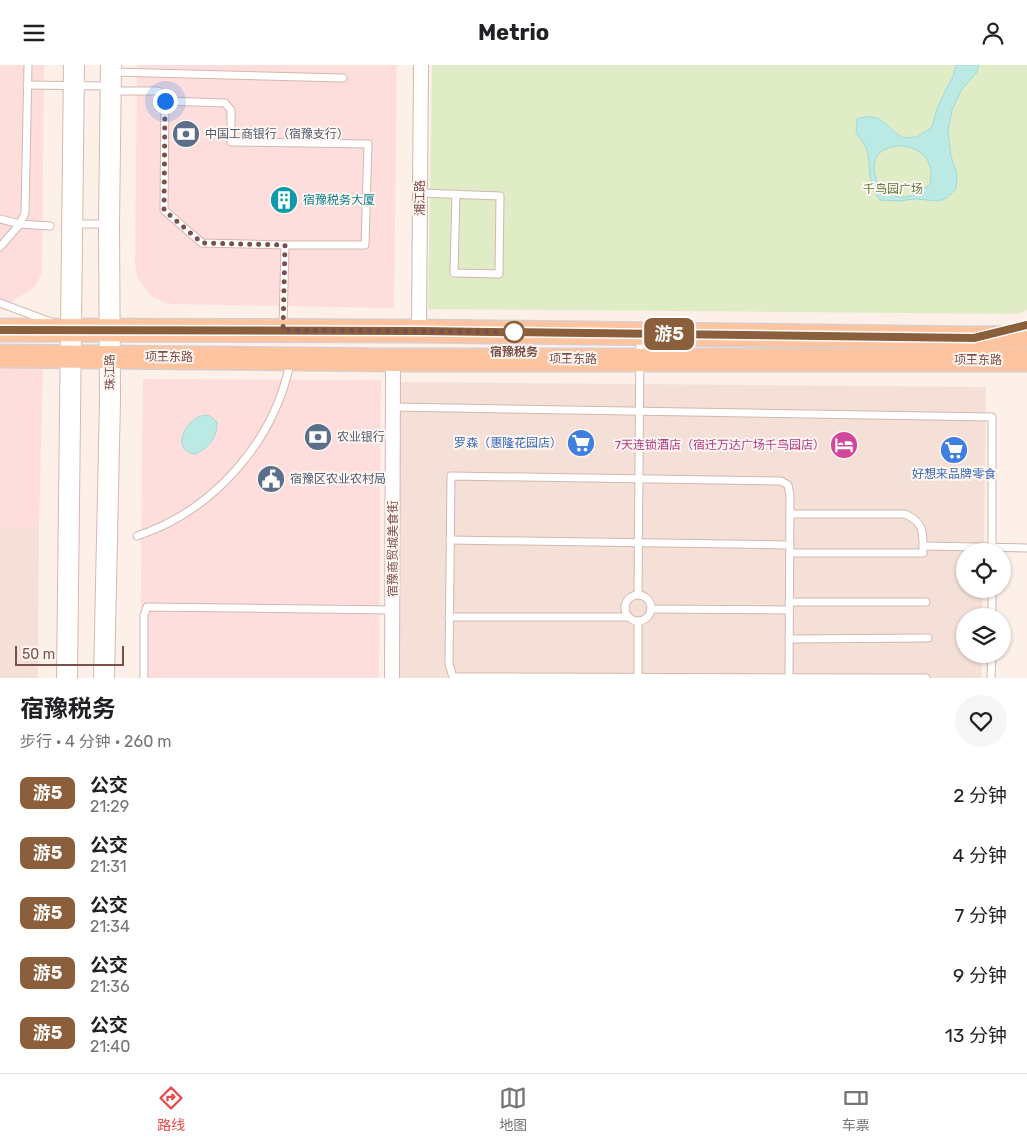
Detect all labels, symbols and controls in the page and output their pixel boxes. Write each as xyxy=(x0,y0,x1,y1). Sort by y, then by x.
icon: menu xyxy=(20,19,48,47)
text: Metrio xyxy=(478,19,549,46)
icon: person xyxy=(979,19,1007,47)
your location xyxy=(153,89,178,114)
bank icon: 中国工商银行（宿豫支行） xyxy=(171,119,201,149)
place label: 中国工商银行（宿豫支行） xyxy=(205,127,349,141)
street label: 湘江路 xyxy=(413,180,427,216)
park label: 千鸟园广场 xyxy=(863,182,923,196)
building icon: 宿豫税务大厦 xyxy=(269,185,299,215)
place label: 宿豫税务大厦 xyxy=(303,193,375,207)
line badge: 游5 xyxy=(646,318,692,350)
marker: 宿豫税务 xyxy=(503,321,525,343)
text: 游5 xyxy=(654,323,684,345)
place label: 宿豫税务 xyxy=(490,345,538,359)
street label: 项王东路 xyxy=(145,350,193,364)
street label: 项王东路 xyxy=(549,352,597,366)
street label: 项王东路 xyxy=(954,353,1002,367)
street label: 珠江路 xyxy=(103,354,117,390)
bank icon: 农业银行 xyxy=(303,422,333,452)
supermarket icon: 罗森（惠隆花园店） xyxy=(566,428,596,458)
place label: 农业银行 xyxy=(337,430,385,444)
hotel icon: 7天连锁酒店（宿迁万达广场千鸟园店） xyxy=(829,430,859,460)
supermarket icon: 好想来品牌零食 xyxy=(939,435,969,465)
place label: 罗森（惠隆花园店） xyxy=(454,436,562,450)
place label: 7天连锁酒店（宿迁万达广场千鸟园店） xyxy=(615,438,825,452)
public building icon: 宿豫区农业农村局 xyxy=(256,464,286,494)
place label: 好想来品牌零食 xyxy=(912,467,996,481)
place label: 宿豫区农业农村局 xyxy=(290,472,386,486)
street label: 宿豫商贸城美食街 xyxy=(386,501,400,597)
map controls xyxy=(956,543,1011,663)
button: locate xyxy=(956,543,1011,598)
button: layers xyxy=(956,608,1011,663)
scale bar xyxy=(15,643,124,666)
text: 50 m xyxy=(22,646,55,663)
text: 宿豫税务 xyxy=(20,695,116,723)
button: heart xyxy=(955,695,1007,747)
text: 步行 · 4 分钟 · 260 m xyxy=(20,732,171,751)
text: 公交 xyxy=(90,774,128,797)
text: 游5 xyxy=(33,782,62,804)
text: 2 分钟 xyxy=(953,784,1007,807)
text: 21:29 xyxy=(90,797,129,816)
text: 公交 xyxy=(90,834,128,857)
text: 游5 xyxy=(33,842,62,864)
text: 4 分钟 xyxy=(953,844,1007,867)
text: 21:31 xyxy=(90,857,127,876)
text: 公交 xyxy=(90,894,128,917)
text: 游5 xyxy=(33,902,62,924)
text: 7 分钟 xyxy=(955,904,1007,927)
text: 21:34 xyxy=(90,917,130,936)
text: 公交 xyxy=(90,954,128,977)
text: 游5 xyxy=(33,962,62,984)
text: 9 分钟 xyxy=(953,964,1007,987)
text: 21:36 xyxy=(90,977,130,996)
text: 公交 xyxy=(90,1014,128,1037)
text: 游5 xyxy=(33,1022,62,1044)
text: 13 分钟 xyxy=(945,1024,1007,1047)
text: 21:40 xyxy=(90,1037,130,1056)
tab: 路线 xyxy=(157,1084,185,1134)
tab: 地图 xyxy=(499,1084,527,1134)
tab: 车票 xyxy=(842,1084,870,1134)

